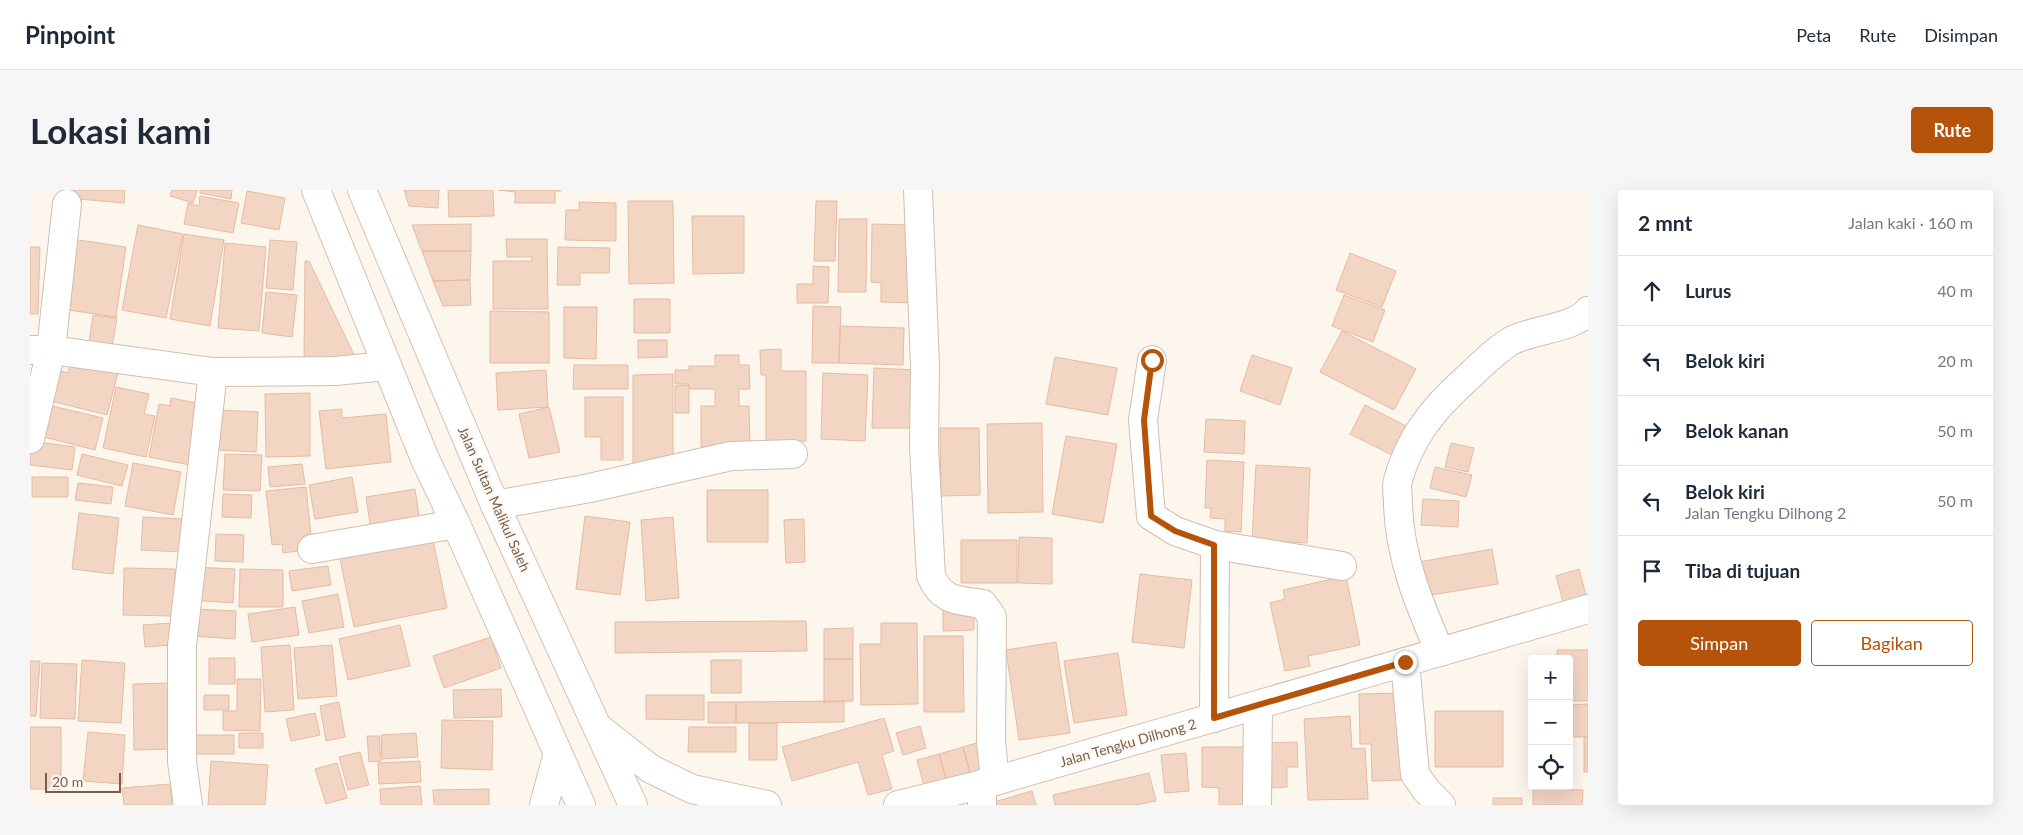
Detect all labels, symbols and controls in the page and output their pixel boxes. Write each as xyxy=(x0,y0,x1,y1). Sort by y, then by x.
text: Pinpoint xyxy=(25,20,115,49)
text: Peta xyxy=(1796,24,1831,46)
text: Rute xyxy=(1859,24,1896,46)
text: Disimpan xyxy=(1924,24,1998,46)
button: Rute xyxy=(1911,107,1993,153)
text: Lokasi kami xyxy=(30,109,211,151)
text: 2 mnt xyxy=(1638,210,1692,235)
text: Jalan kaki · 160 m xyxy=(1848,213,1973,232)
icon: ahead xyxy=(1638,277,1666,305)
text: Lurus xyxy=(1685,279,1731,302)
text: 40 m xyxy=(1937,281,1973,300)
icon: left xyxy=(1638,347,1666,375)
route start xyxy=(1141,349,1164,372)
text: Belok kiri xyxy=(1685,349,1765,372)
text: 20 m xyxy=(1937,351,1973,370)
icon: right xyxy=(1638,417,1666,445)
text: Belok kanan xyxy=(1685,419,1789,442)
text: 50 m xyxy=(1937,421,1973,440)
street label: Jalan Sultan Malikul Saleh xyxy=(455,423,534,574)
text: Belok kiri xyxy=(1685,480,1765,503)
icon: left xyxy=(1638,487,1666,515)
text: 50 m xyxy=(1937,491,1973,510)
text: Jalan Tengku Dilhong 2 xyxy=(1685,503,1846,522)
icon: arrive xyxy=(1638,557,1666,585)
text: Tiba di tujuan xyxy=(1685,559,1800,582)
button: Simpan xyxy=(1638,620,1801,666)
button: Bagikan xyxy=(1811,620,1973,666)
route end xyxy=(1394,651,1417,674)
map controls xyxy=(1528,655,1573,790)
button: + xyxy=(1528,655,1573,700)
button: − xyxy=(1528,700,1573,745)
street label: Jalan Tengku Dilhong 2 xyxy=(1058,715,1198,770)
button: locate xyxy=(1528,745,1573,790)
scale bar xyxy=(45,770,121,793)
text: 20 m xyxy=(52,773,83,790)

